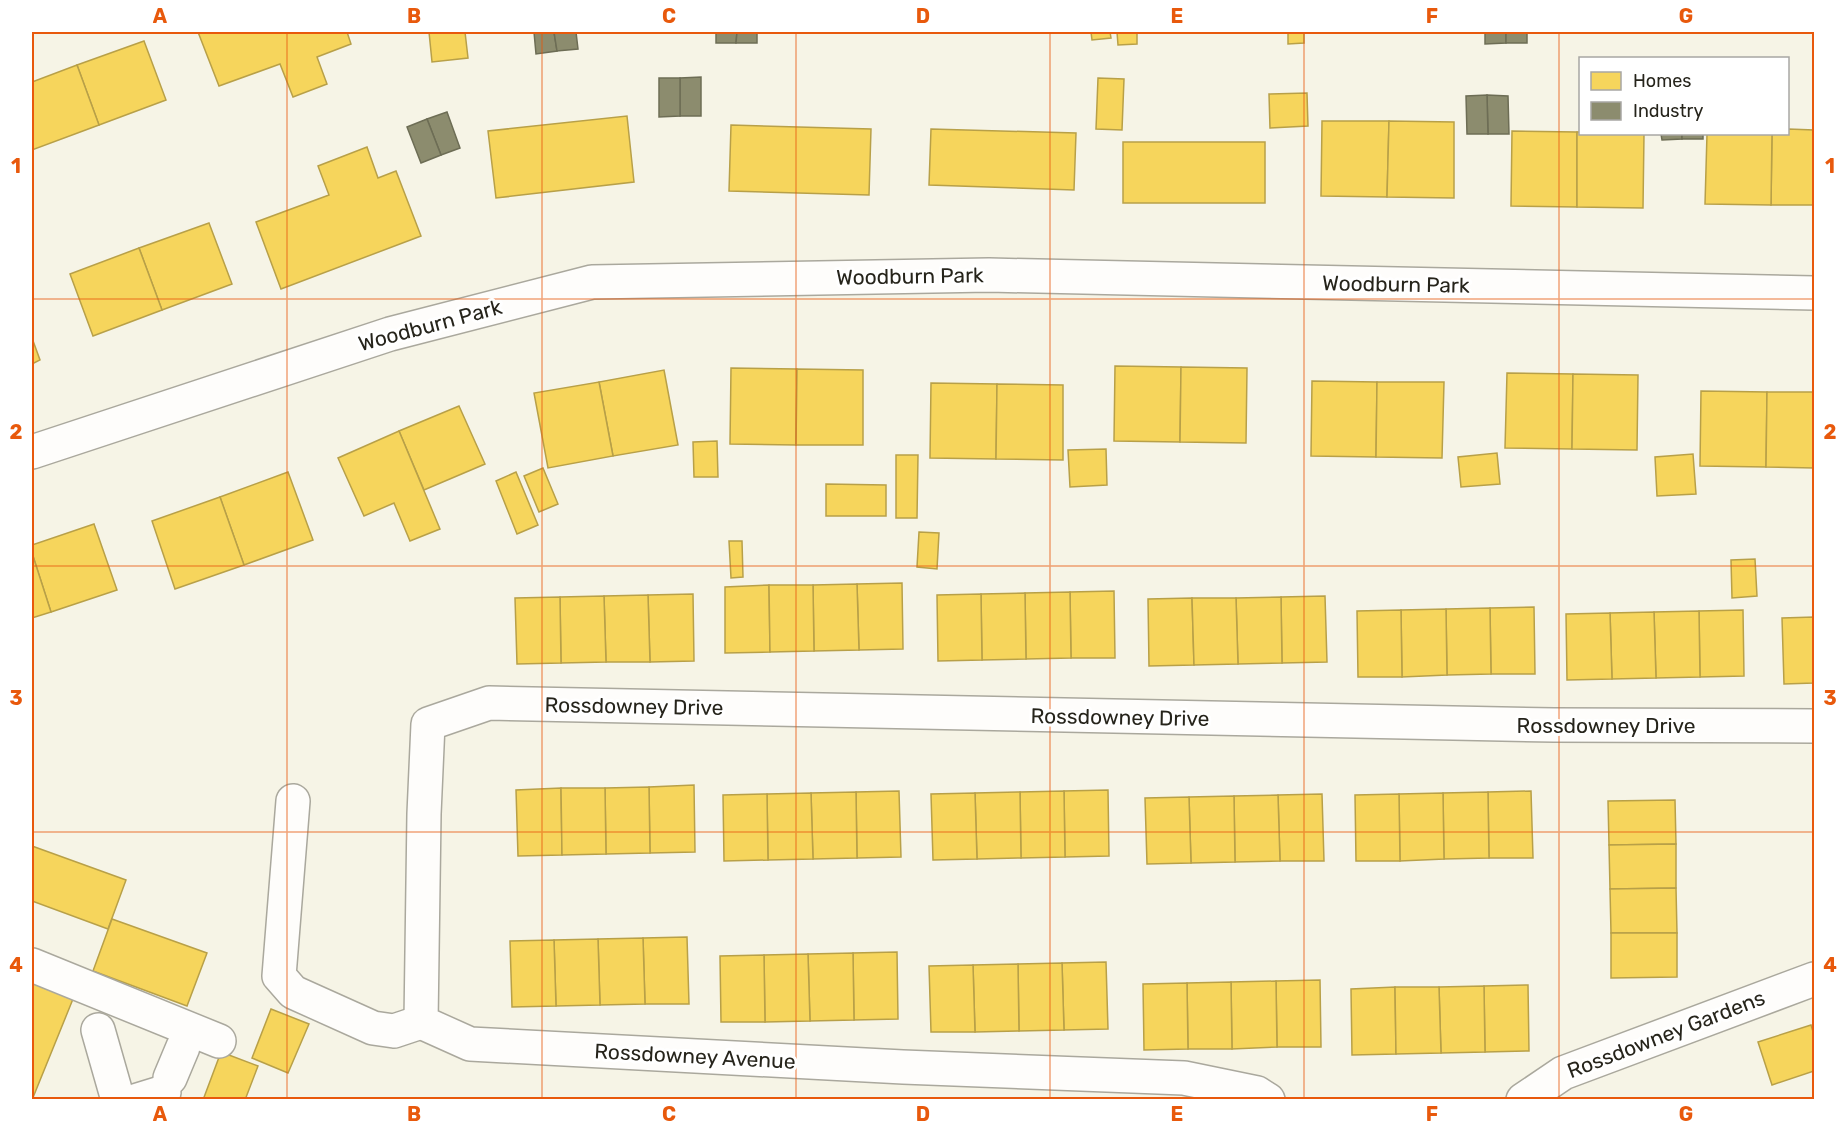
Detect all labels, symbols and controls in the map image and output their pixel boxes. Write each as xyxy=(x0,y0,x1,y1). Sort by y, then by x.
text: A xyxy=(153,4,168,28)
text: B xyxy=(407,4,421,28)
text: C xyxy=(662,4,676,28)
text: D xyxy=(916,4,930,28)
text: E xyxy=(1171,4,1183,28)
text: F xyxy=(1426,4,1438,28)
text: G xyxy=(1679,4,1693,28)
legend xyxy=(1579,57,1789,135)
text: Homes xyxy=(1633,70,1691,92)
text: Industry xyxy=(1633,100,1703,122)
text: 1 xyxy=(11,154,21,178)
text: 1 xyxy=(1825,154,1835,178)
street label: Woodburn Park xyxy=(836,262,984,290)
street label: Woodburn Park xyxy=(1322,270,1470,298)
street label: Woodburn Park xyxy=(355,294,505,356)
text: 2 xyxy=(10,420,23,444)
text: 2 xyxy=(1824,420,1837,444)
text: 3 xyxy=(9,686,23,710)
text: 3 xyxy=(1823,686,1837,710)
street label: Rossdowney Drive xyxy=(544,692,724,720)
street label: Rossdowney Drive xyxy=(1030,703,1210,731)
street label: Rossdowney Drive xyxy=(1517,713,1696,738)
text: 4 xyxy=(9,953,23,977)
text: 4 xyxy=(1823,953,1837,977)
street label: Rossdowney Gardens xyxy=(1564,985,1768,1083)
street label: Rossdowney Avenue xyxy=(594,1038,796,1074)
text: A xyxy=(153,1102,168,1126)
text: B xyxy=(407,1102,421,1126)
text: C xyxy=(662,1102,676,1126)
text: D xyxy=(916,1102,930,1126)
text: E xyxy=(1171,1102,1183,1126)
text: F xyxy=(1426,1102,1438,1126)
text: G xyxy=(1679,1102,1693,1126)

